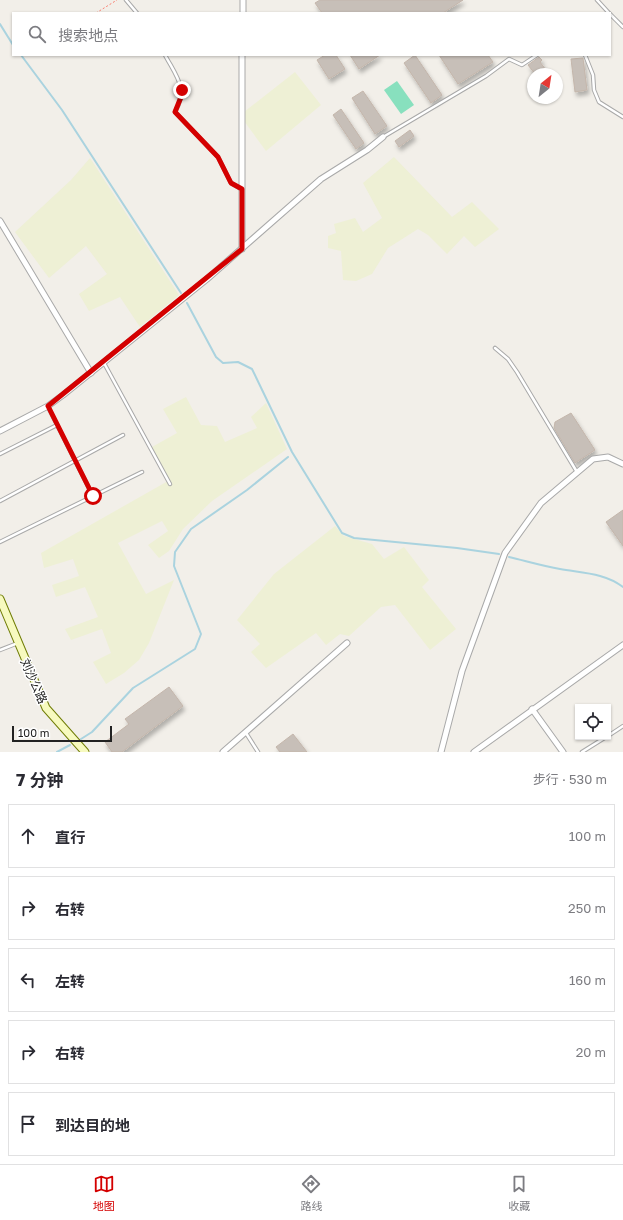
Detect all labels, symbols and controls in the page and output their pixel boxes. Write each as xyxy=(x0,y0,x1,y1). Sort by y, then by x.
search box xyxy=(12,12,611,56)
icon: search xyxy=(26,23,48,45)
text: 搜索地点 xyxy=(58,26,118,44)
north arrow xyxy=(527,68,563,104)
route end xyxy=(173,81,191,99)
route start xyxy=(84,487,102,505)
street label: 刘沙公路 xyxy=(17,656,51,706)
map controls xyxy=(575,704,611,740)
button: locate xyxy=(575,704,611,740)
scale bar xyxy=(12,724,112,743)
text: 100 m xyxy=(18,726,49,739)
text: 7 分钟 xyxy=(16,769,64,790)
text: 步行 · 530 m xyxy=(533,771,607,787)
icon: ahead xyxy=(17,825,39,847)
text: 直行 xyxy=(55,828,85,846)
text: 100 m xyxy=(569,828,606,844)
icon: right xyxy=(17,897,39,919)
text: 右转 xyxy=(55,900,85,918)
text: 250 m xyxy=(568,900,606,916)
icon: left xyxy=(17,969,39,991)
text: 左转 xyxy=(55,972,85,990)
text: 160 m xyxy=(569,972,606,988)
icon: right xyxy=(17,1041,39,1063)
text: 右转 xyxy=(55,1044,85,1062)
text: 20 m xyxy=(576,1044,606,1060)
icon: arrive xyxy=(17,1113,39,1135)
text: 到达目的地 xyxy=(55,1116,130,1134)
tab: 地图 xyxy=(93,1173,115,1213)
tab: 路线 xyxy=(300,1173,322,1213)
tab: 收藏 xyxy=(508,1173,530,1213)

